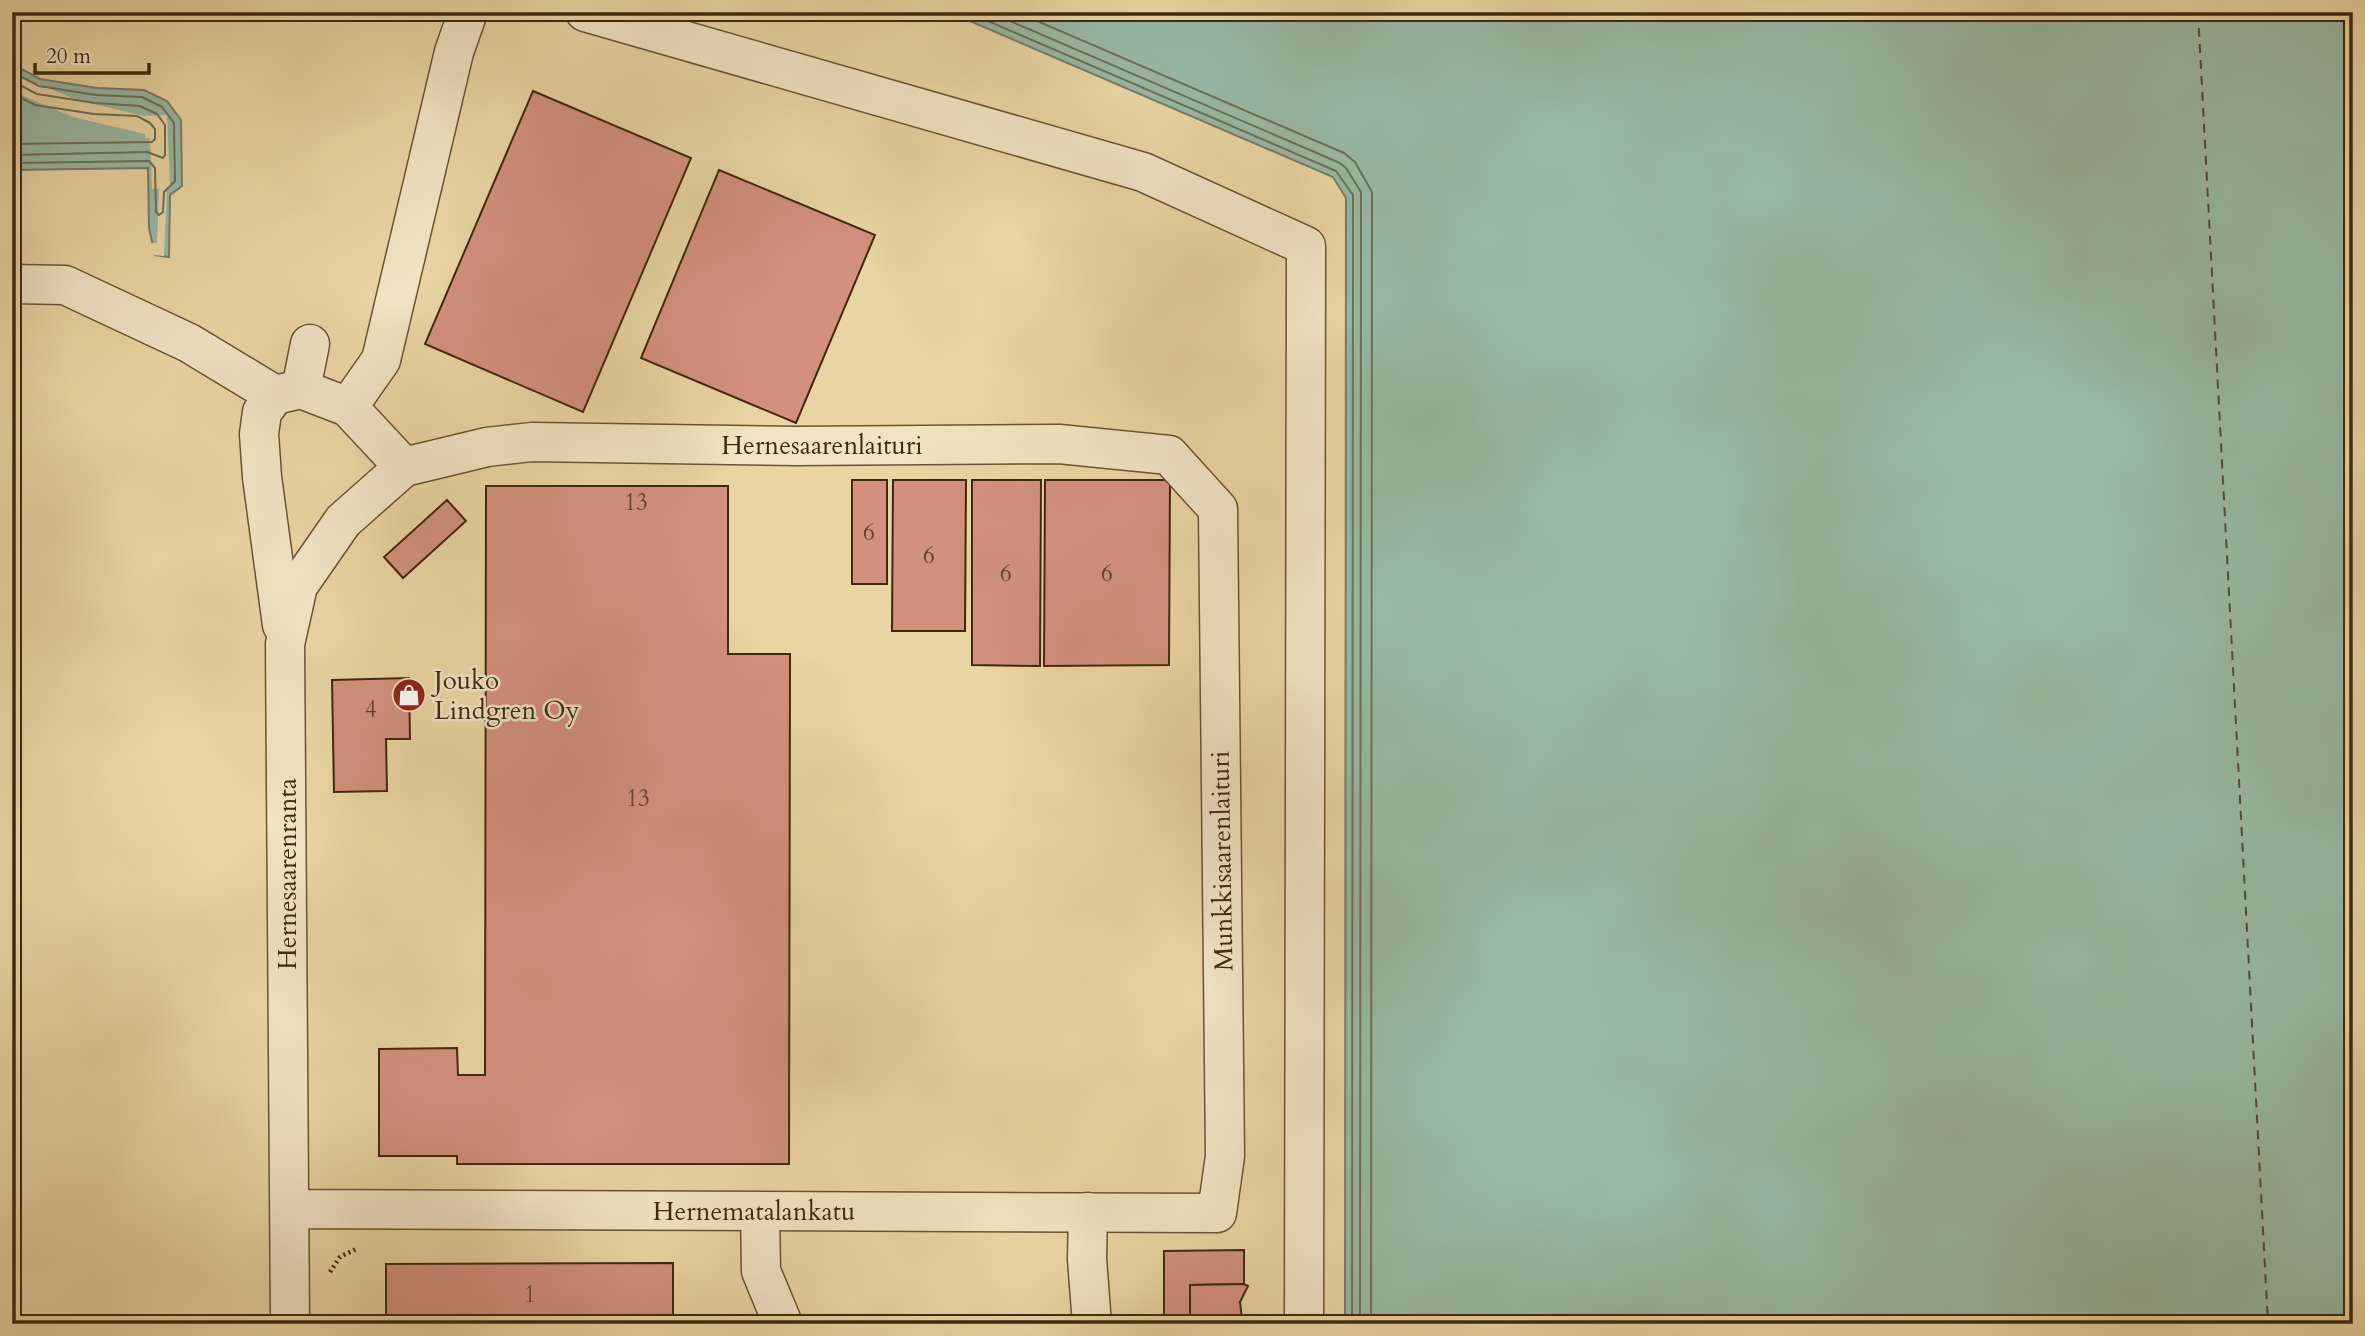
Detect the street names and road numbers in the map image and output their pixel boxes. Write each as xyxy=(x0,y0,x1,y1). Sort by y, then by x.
street label: Hernesaarenlaituri xyxy=(721,428,923,463)
street label: Munkkisaarenlaituri xyxy=(1203,751,1241,971)
street label: Hernesaarenranta xyxy=(270,778,305,970)
street label: Hernematalankatu xyxy=(653,1194,855,1229)

